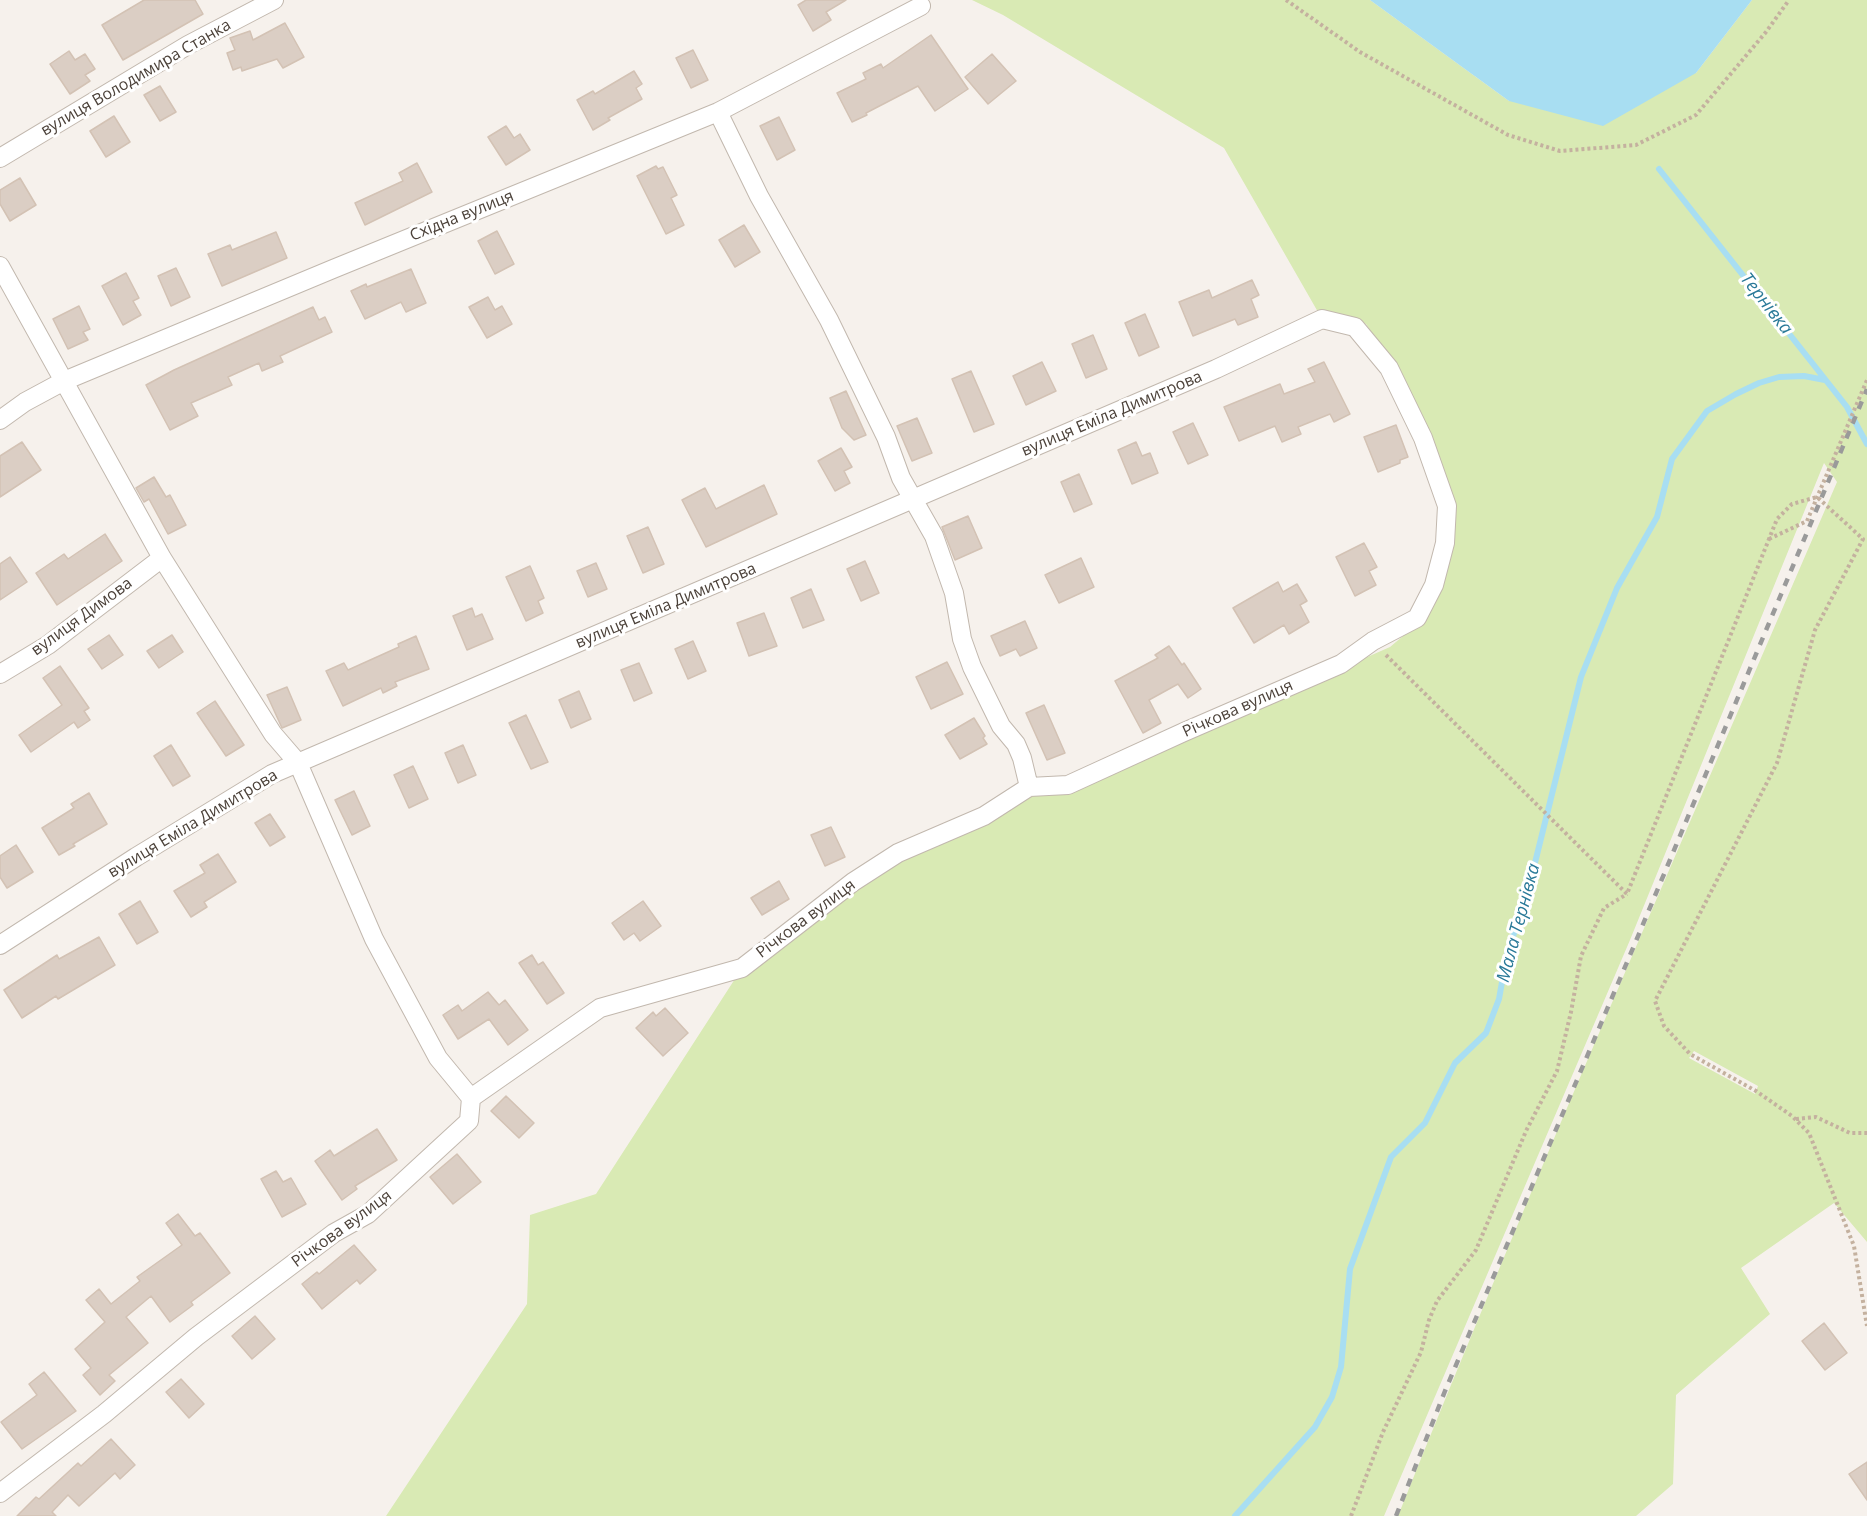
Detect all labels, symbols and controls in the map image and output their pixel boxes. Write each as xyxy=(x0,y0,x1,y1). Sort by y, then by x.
street label: вулиця Володимира Станка xyxy=(38,16,234,140)
street label: Східна вулиця xyxy=(407,186,517,246)
water label: Тернівка xyxy=(1735,269,1797,339)
street label: вулиця Еміла Димитрова xyxy=(1019,367,1205,461)
street label: вулиця Еміла Димитрова xyxy=(573,559,759,653)
street label: вулиця Димова xyxy=(28,574,136,660)
street label: Річкова вулиця xyxy=(1180,676,1296,742)
street label: вулиця Еміла Димитрова xyxy=(105,766,281,882)
water label: Мала Тернівка xyxy=(1493,861,1545,985)
street label: Річкова вулиця xyxy=(753,876,859,962)
street label: Річкова вулиця xyxy=(288,1186,396,1272)

